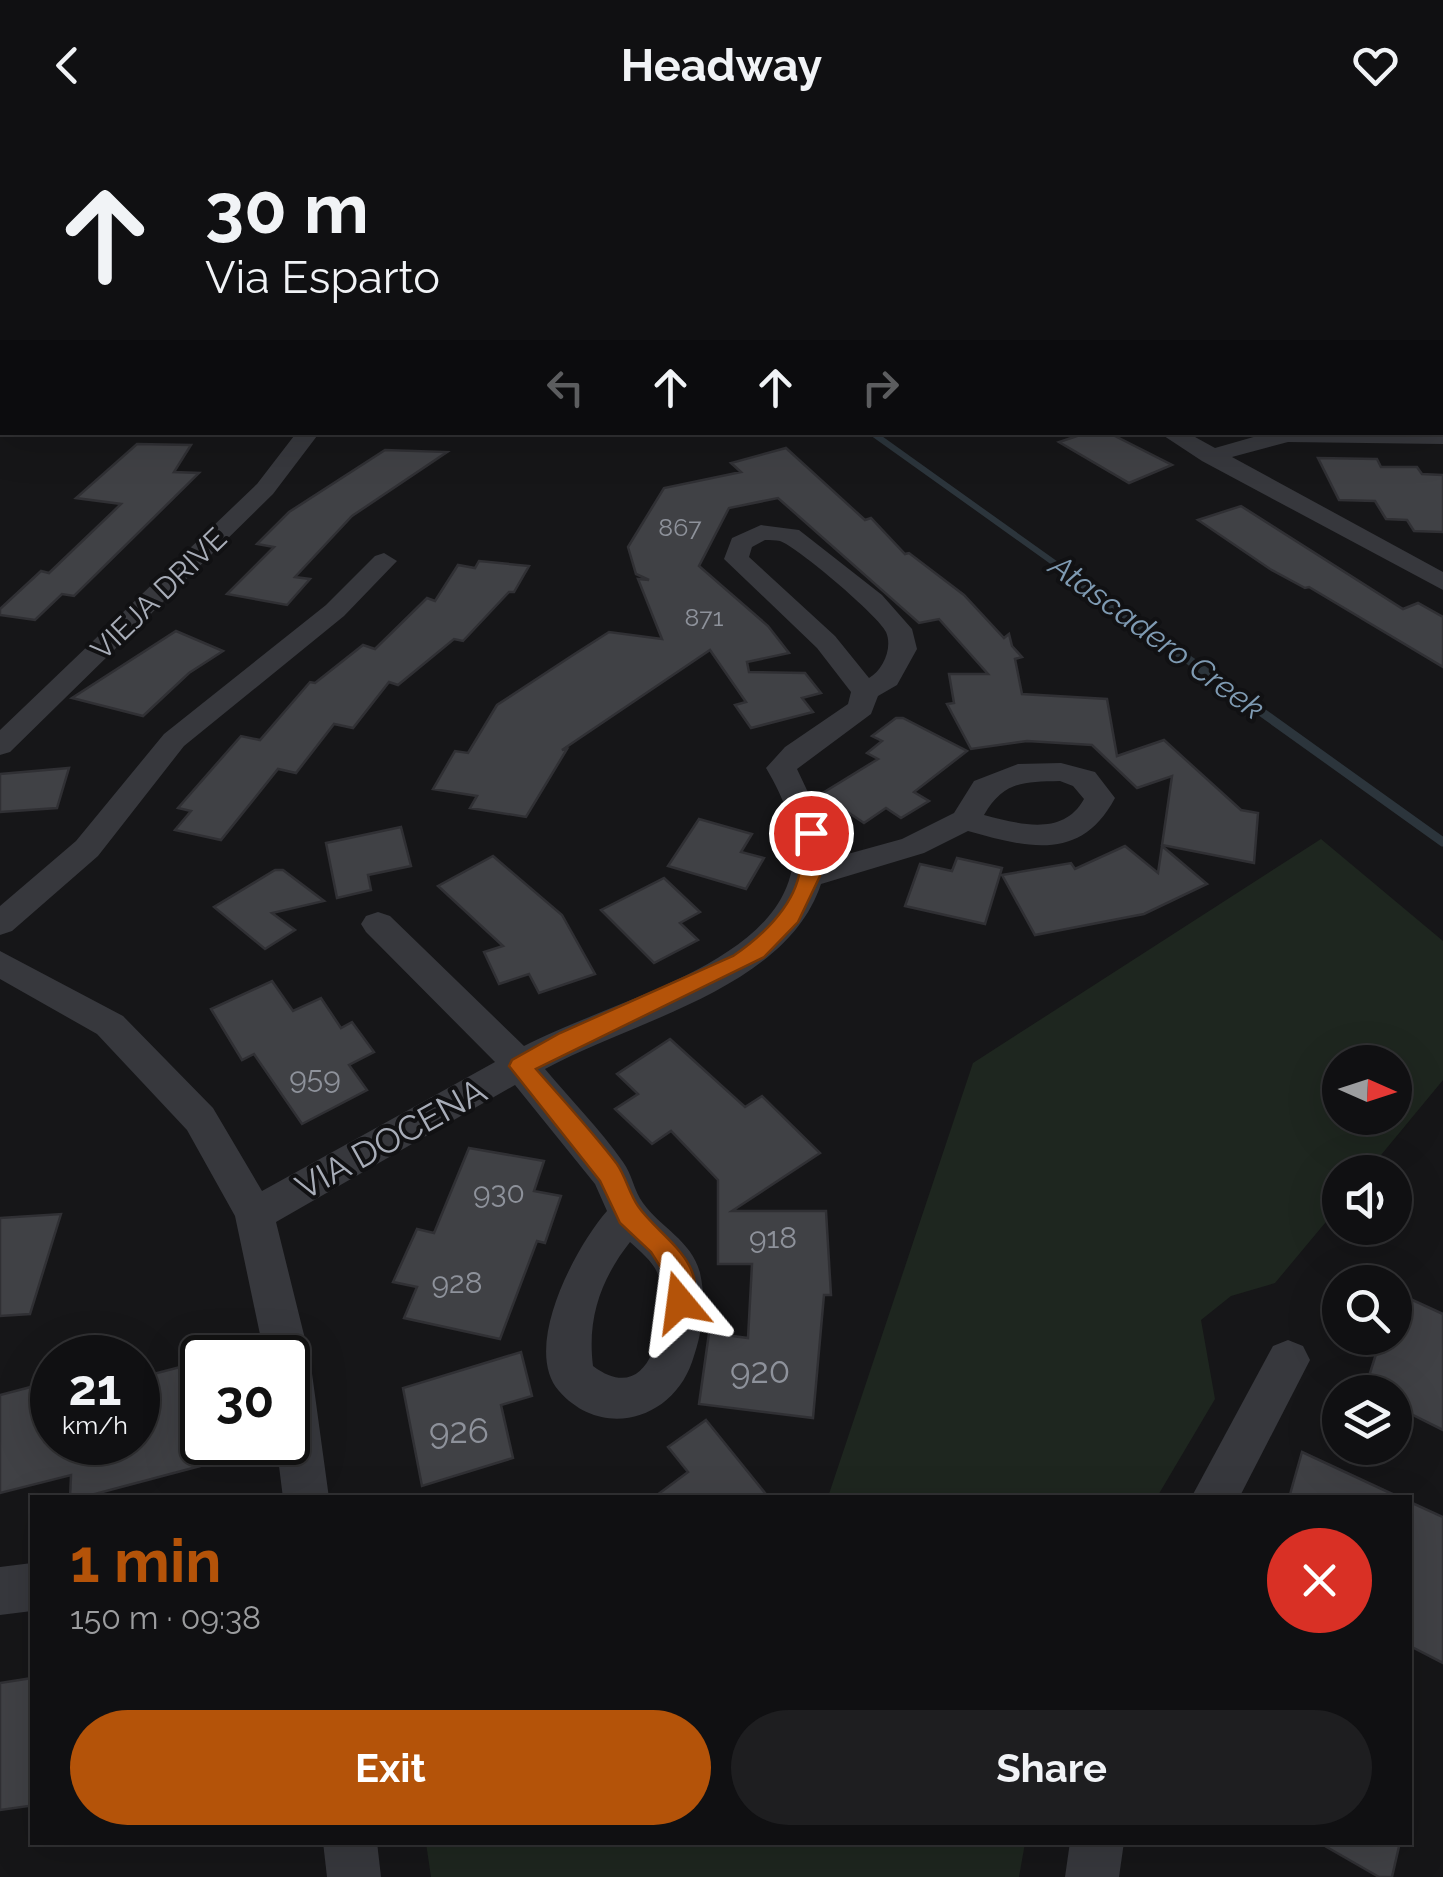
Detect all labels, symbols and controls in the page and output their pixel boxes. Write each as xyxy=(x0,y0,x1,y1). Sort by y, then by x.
icon: back xyxy=(40,38,95,93)
icon: heart xyxy=(1348,38,1403,93)
text: Headway xyxy=(621,39,822,92)
text: 30 m xyxy=(205,167,369,249)
icon: ahead xyxy=(40,170,170,300)
text: Via Esparto xyxy=(205,251,440,304)
icon: left xyxy=(538,360,593,415)
icon: ahead xyxy=(643,360,698,415)
icon: ahead xyxy=(748,360,803,415)
icon: right xyxy=(853,360,908,415)
house number: 867 xyxy=(658,512,702,542)
street label: VIEJA DRIVE xyxy=(84,521,233,667)
water label: Atascadero Creek xyxy=(1041,545,1272,727)
house number: 871 xyxy=(685,602,724,632)
pin xyxy=(769,791,854,876)
icon: arrive xyxy=(784,806,839,861)
north arrow xyxy=(1322,1045,1412,1135)
map controls xyxy=(1322,1045,1412,1465)
house number: 959 xyxy=(289,1060,341,1095)
street label: VIA DOCENA xyxy=(288,1069,493,1208)
button: sound xyxy=(1322,1155,1412,1245)
house number: 930 xyxy=(473,1175,525,1210)
house number: 918 xyxy=(749,1220,797,1255)
position arrow xyxy=(628,1250,732,1354)
house number: 928 xyxy=(432,1265,483,1300)
button: search xyxy=(1322,1265,1412,1355)
speed limit sign: 30 xyxy=(180,1335,310,1465)
house number: 920 xyxy=(730,1350,790,1391)
text: 21 xyxy=(69,1358,121,1417)
button: layers xyxy=(1322,1375,1412,1465)
text: km/h xyxy=(62,1410,128,1440)
house number: 926 xyxy=(429,1410,489,1451)
text: 1 min xyxy=(70,1526,221,1596)
button: close xyxy=(1267,1528,1372,1633)
text: 150 m · 09:38 xyxy=(70,1599,261,1636)
button: Exit xyxy=(70,1710,711,1825)
button: Share xyxy=(731,1710,1372,1825)

